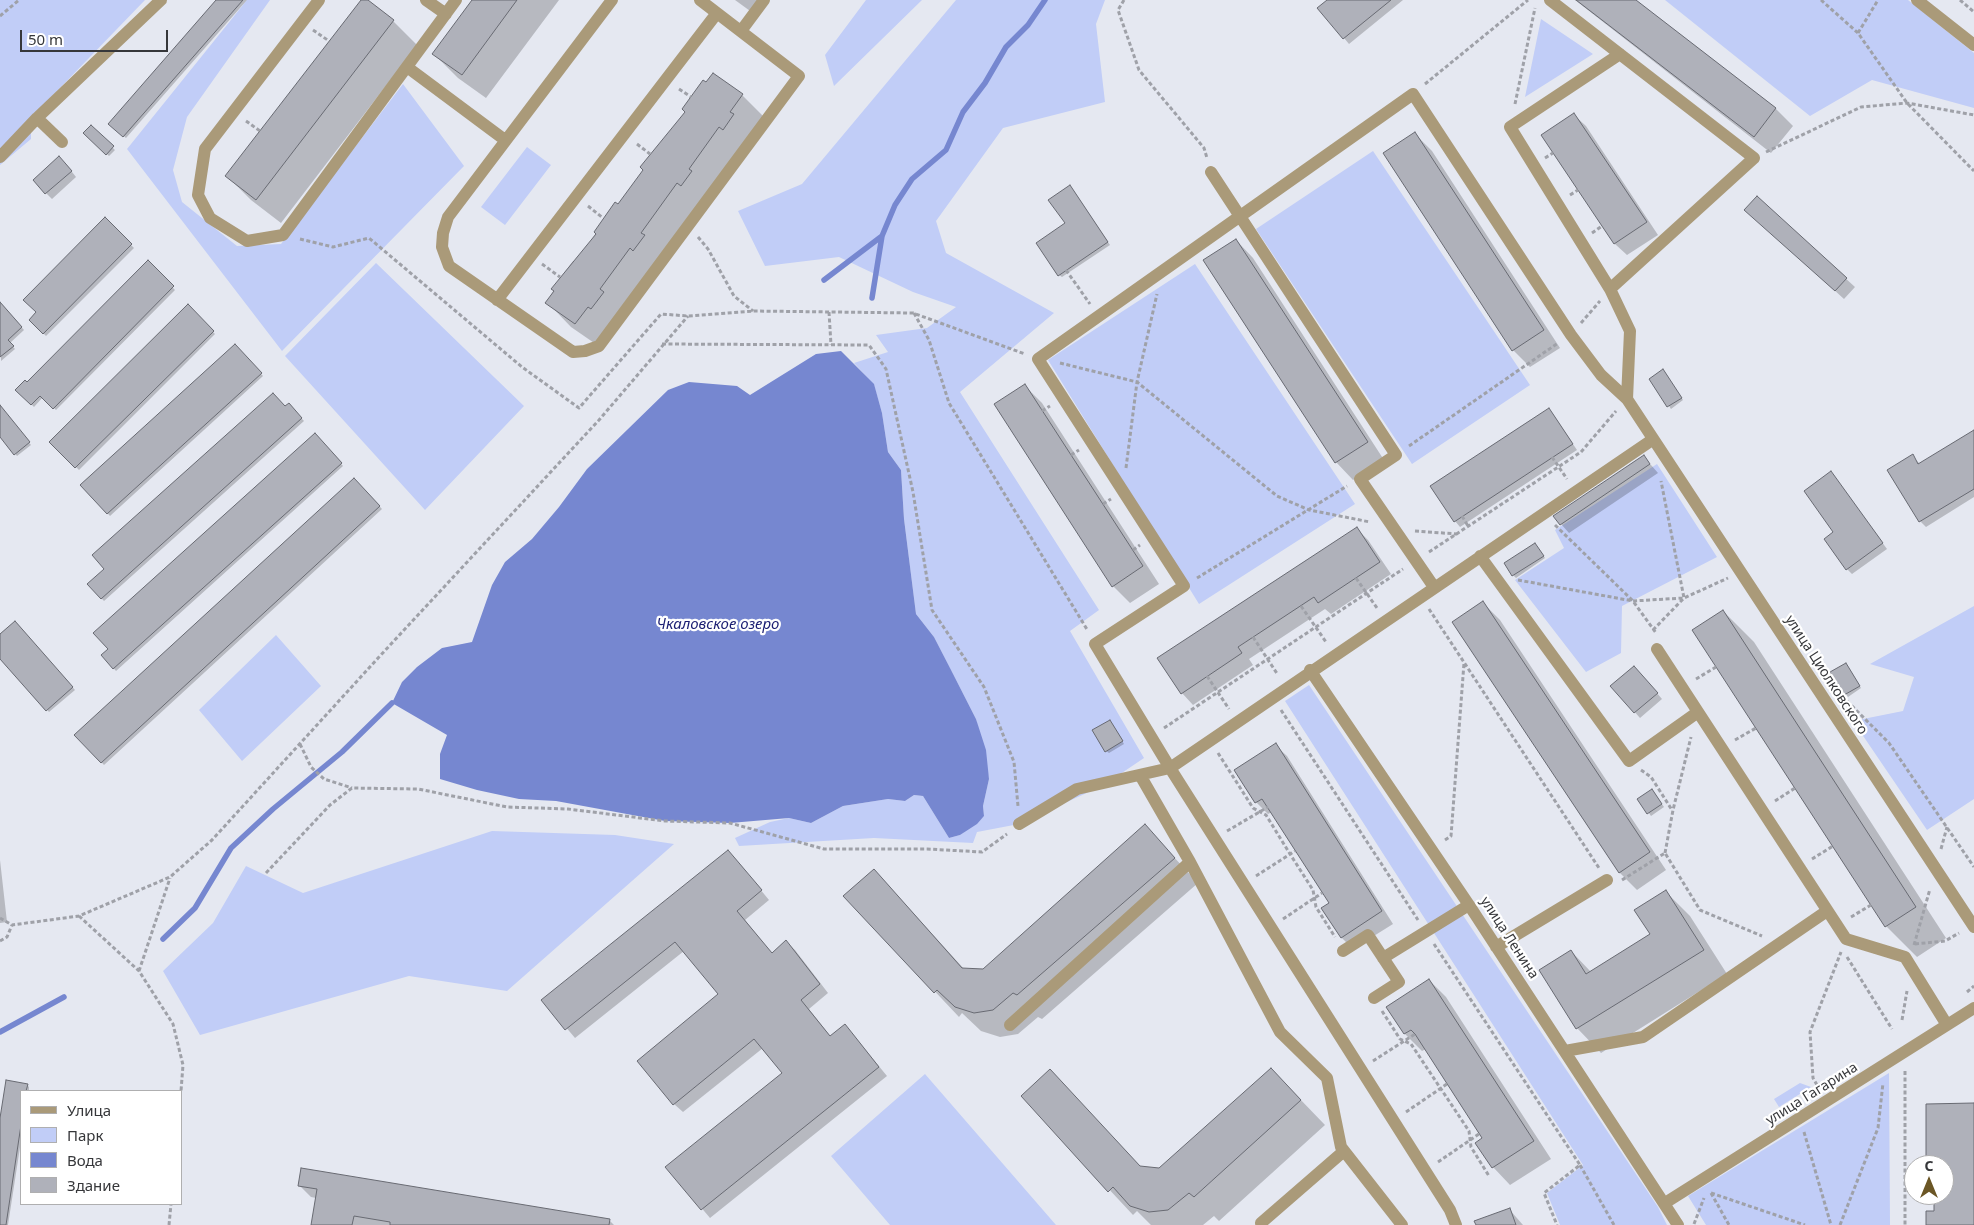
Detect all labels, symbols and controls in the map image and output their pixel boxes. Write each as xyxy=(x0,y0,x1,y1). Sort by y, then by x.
scale bar xyxy=(22,20,170,52)
text: 50 m xyxy=(28,29,63,49)
street label: улица Циолковского xyxy=(1781,612,1871,738)
water label: Чкаловское озеро xyxy=(657,616,779,634)
street label: улица Ленина xyxy=(1476,894,1542,982)
street label: улица Гагарина xyxy=(1763,1059,1861,1129)
legend xyxy=(20,1090,182,1205)
text: Улица xyxy=(67,1100,111,1120)
text: Парк xyxy=(67,1125,103,1145)
text: Вода xyxy=(67,1150,103,1170)
north arrow xyxy=(1904,1155,1954,1205)
text: С xyxy=(1924,1156,1934,1175)
text: Здание xyxy=(67,1175,120,1195)

